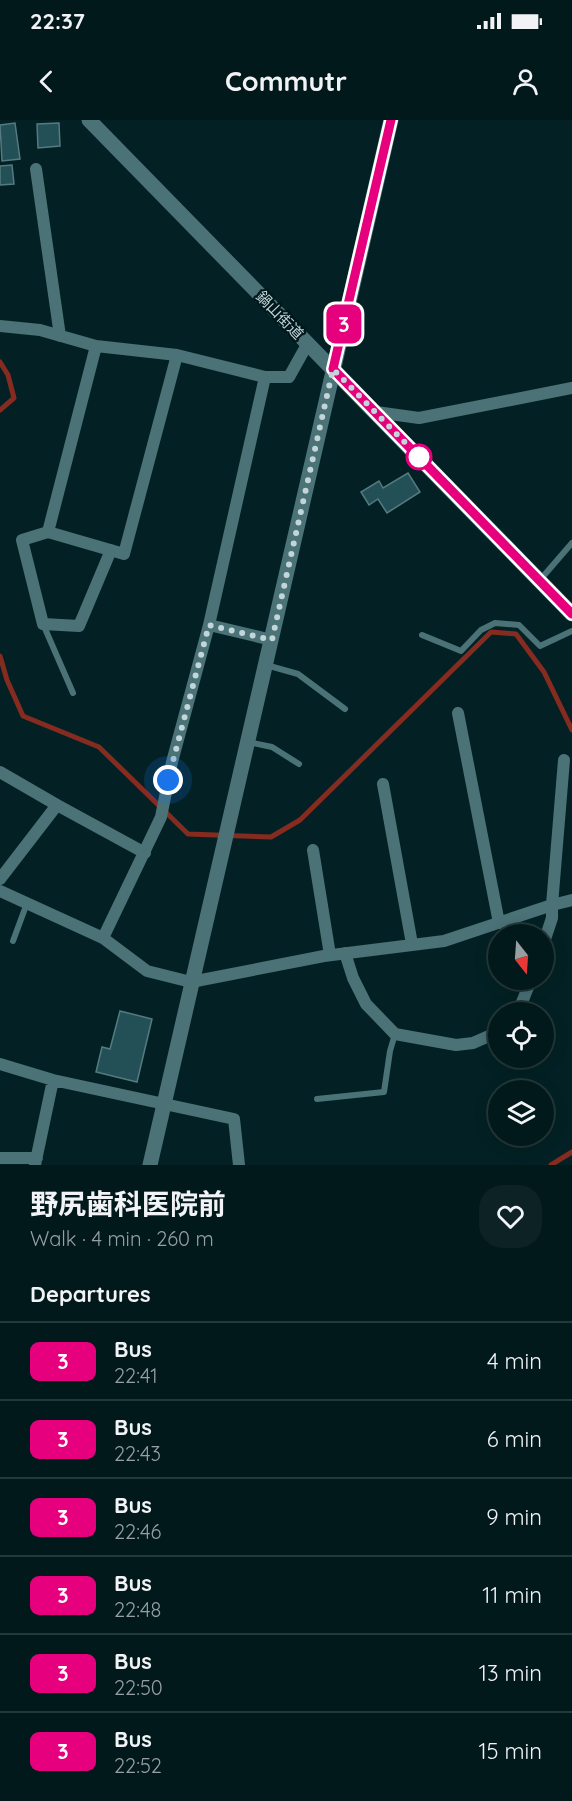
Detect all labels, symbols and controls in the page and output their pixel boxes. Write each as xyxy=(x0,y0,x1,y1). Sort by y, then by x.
text: 22:37 xyxy=(30,7,85,35)
text: Commutr xyxy=(225,64,347,98)
icon: back xyxy=(30,65,63,98)
icon: person xyxy=(509,65,542,98)
street label: 鍋山街道 xyxy=(252,287,308,343)
line badge: 3 xyxy=(324,304,364,344)
text: 3 xyxy=(338,311,350,337)
unlabelled marker xyxy=(406,444,432,470)
your location xyxy=(153,765,183,795)
north arrow xyxy=(488,924,554,990)
map controls xyxy=(488,924,554,1146)
button: locate xyxy=(488,1002,554,1068)
button: layers xyxy=(488,1080,554,1146)
button: heart xyxy=(479,1185,542,1248)
text: 野尻歯科医院前 xyxy=(30,1186,226,1221)
text: Walk · 4 min · 260 m xyxy=(30,1226,214,1251)
text: Departures xyxy=(30,1280,151,1308)
text: Bus xyxy=(114,1335,152,1363)
text: 4 min xyxy=(487,1347,542,1375)
text: 3 xyxy=(57,1348,69,1374)
text: 22:41 xyxy=(114,1363,158,1388)
text: Bus xyxy=(114,1413,152,1441)
text: 6 min xyxy=(487,1425,542,1453)
text: 3 xyxy=(57,1426,69,1452)
text: 22:43 xyxy=(114,1441,161,1466)
text: Bus xyxy=(114,1491,152,1519)
text: 9 min xyxy=(486,1503,542,1531)
text: 3 xyxy=(57,1504,69,1530)
text: 22:46 xyxy=(114,1519,161,1544)
text: Bus xyxy=(114,1569,152,1597)
text: 11 min xyxy=(482,1581,542,1609)
text: 3 xyxy=(57,1582,69,1608)
text: 22:48 xyxy=(114,1597,161,1622)
text: Bus xyxy=(114,1647,152,1675)
text: 13 min xyxy=(479,1659,542,1687)
text: 3 xyxy=(57,1660,69,1686)
text: 22:50 xyxy=(114,1675,163,1700)
text: Bus xyxy=(114,1725,152,1753)
text: 15 min xyxy=(478,1737,542,1765)
text: 3 xyxy=(57,1738,69,1764)
text: 22:52 xyxy=(114,1753,162,1778)

